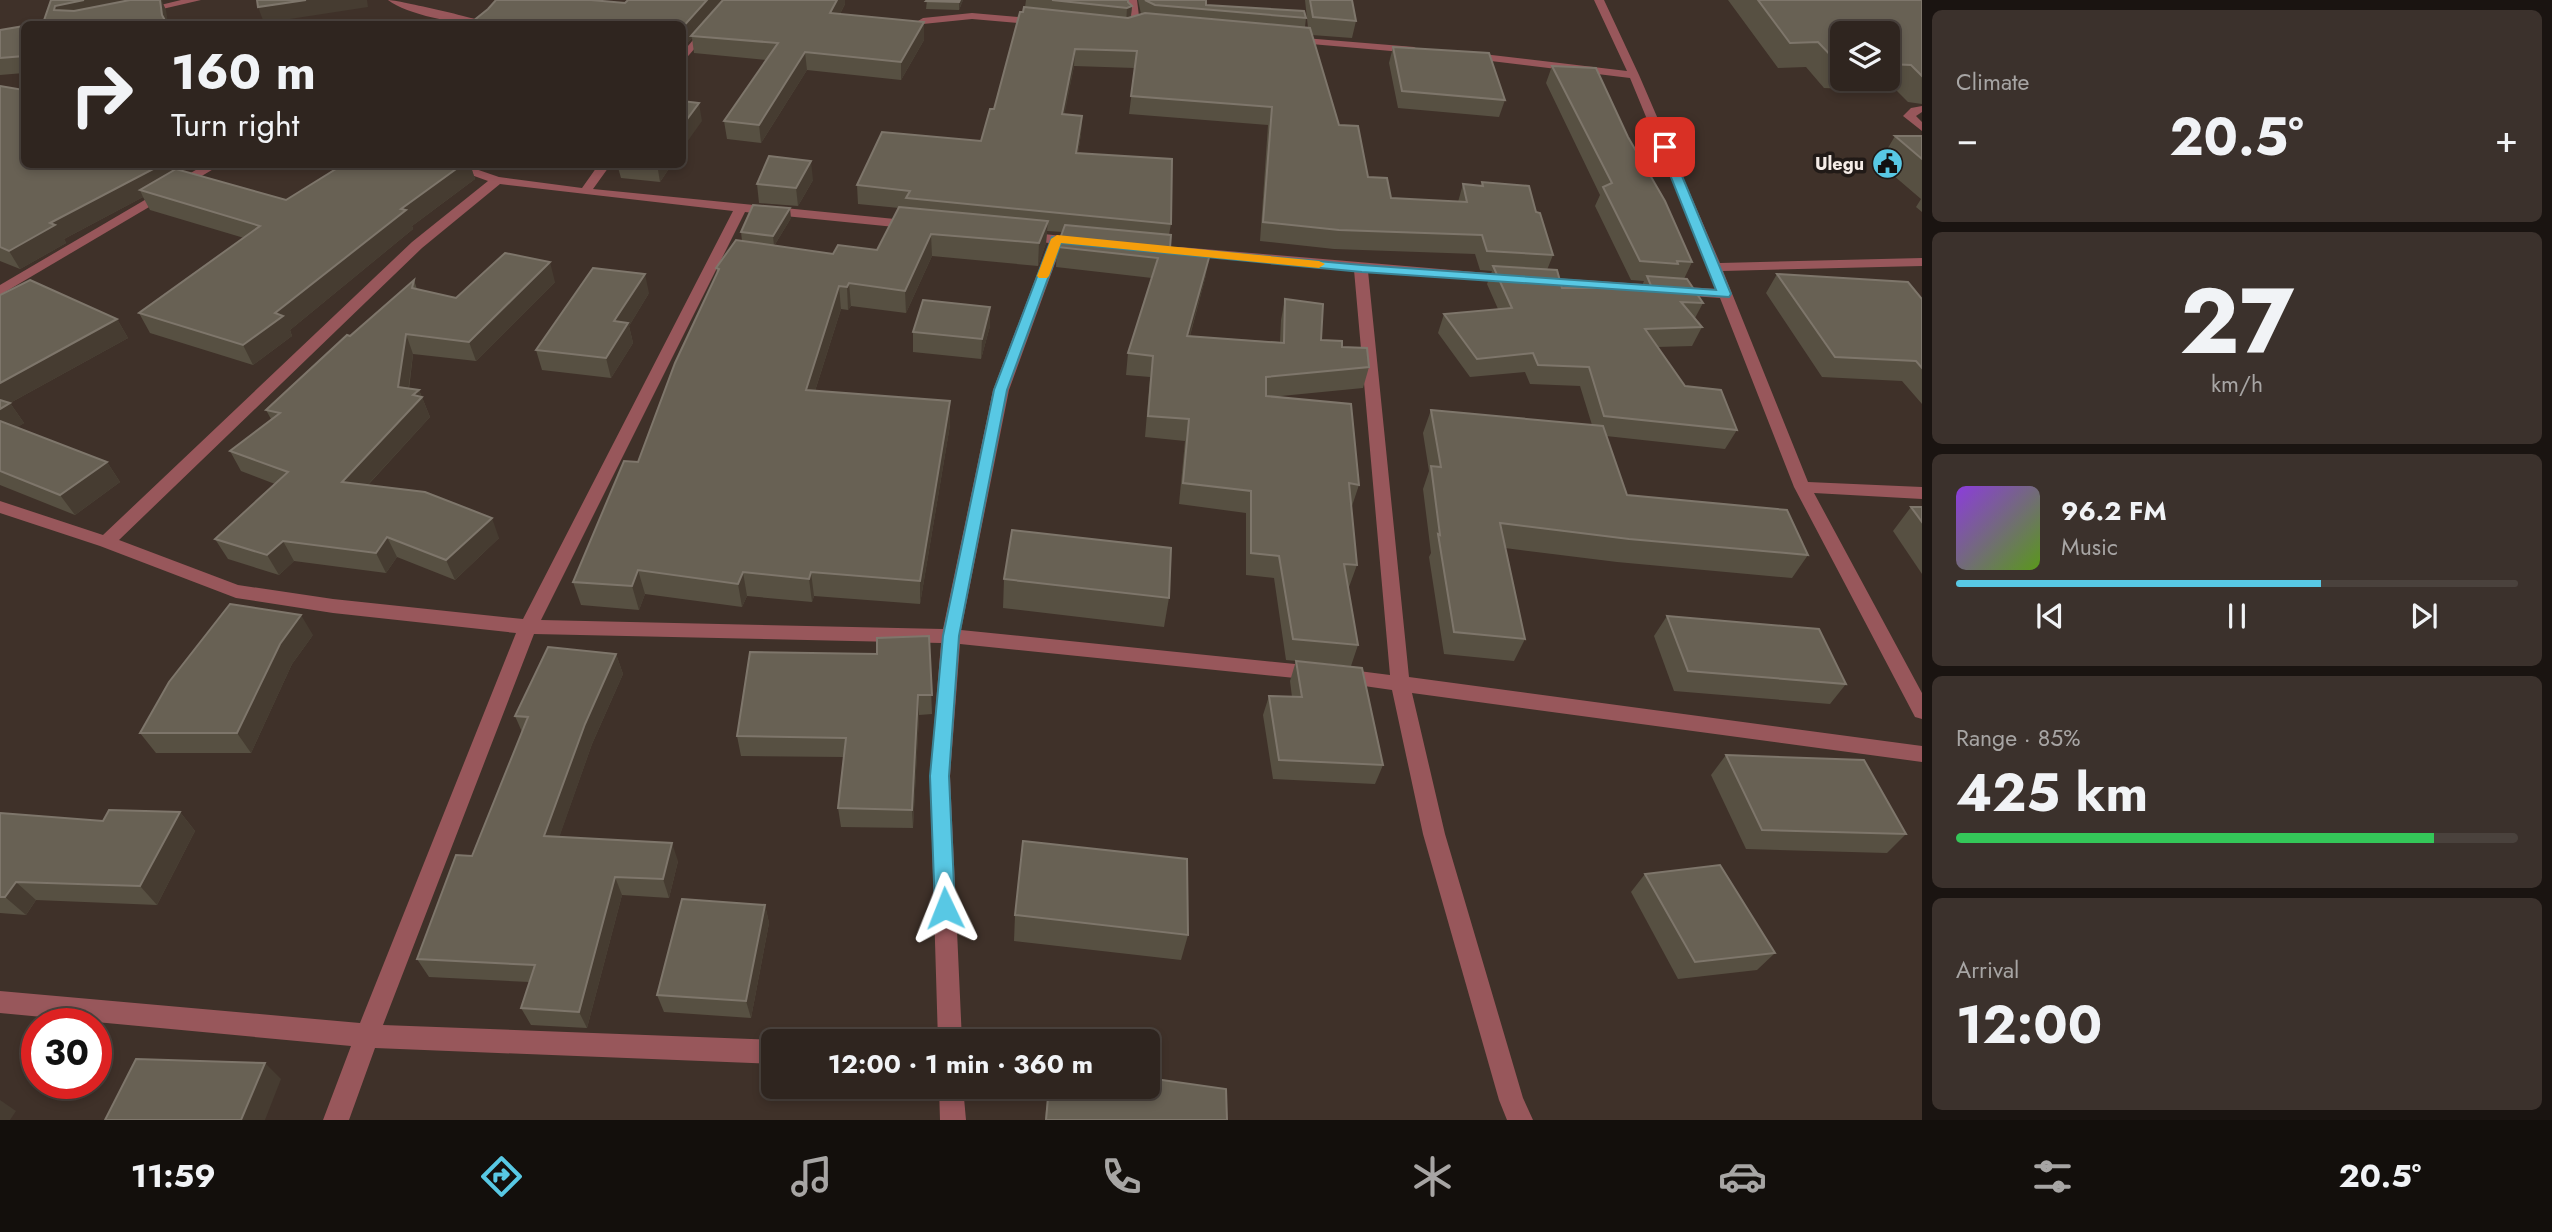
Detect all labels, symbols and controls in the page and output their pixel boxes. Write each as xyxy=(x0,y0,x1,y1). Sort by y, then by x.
map controls xyxy=(1830,21,1900,91)
button: layers xyxy=(1830,21,1900,91)
text: 160 m xyxy=(171,37,316,107)
icon: right xyxy=(56,49,147,140)
text: Climate xyxy=(1956,65,2029,99)
text: 20.5° xyxy=(2169,99,2304,175)
text: Turn right xyxy=(171,102,300,148)
text: − xyxy=(1956,111,1978,166)
text: + xyxy=(2495,111,2518,166)
pin xyxy=(1635,117,1695,177)
icon: arrive xyxy=(1646,128,1684,166)
public building icon: Ulegu xyxy=(1870,147,1904,181)
place label: Ulegu xyxy=(1815,151,1864,177)
text: 27 xyxy=(2180,256,2294,387)
text: km/h xyxy=(2211,367,2263,401)
text: 96.2 FM xyxy=(2061,492,2167,530)
text: Music xyxy=(2061,530,2118,564)
icon: previous xyxy=(2031,597,2069,635)
icon: pause xyxy=(2218,597,2256,635)
icon: next xyxy=(2405,597,2443,635)
text: Range · 85% xyxy=(1956,721,2080,755)
text: 425 km xyxy=(1956,755,2148,831)
position arrow xyxy=(908,871,982,945)
text: Arrival xyxy=(1956,953,2019,987)
text: 12:00 xyxy=(1956,987,2102,1063)
speed limit sign: 30 xyxy=(21,1008,112,1099)
text: 12:00 · 1 min · 360 m xyxy=(828,1045,1093,1083)
icon: directions xyxy=(477,1152,526,1201)
icon: music xyxy=(787,1152,836,1201)
icon: phone xyxy=(1097,1152,1146,1201)
icon: climate xyxy=(1408,1152,1457,1201)
icon: car xyxy=(1718,1152,1767,1201)
icon: filters xyxy=(2028,1152,2077,1201)
text: 11:59 xyxy=(131,1153,216,1199)
text: 20.5° xyxy=(2339,1153,2421,1199)

